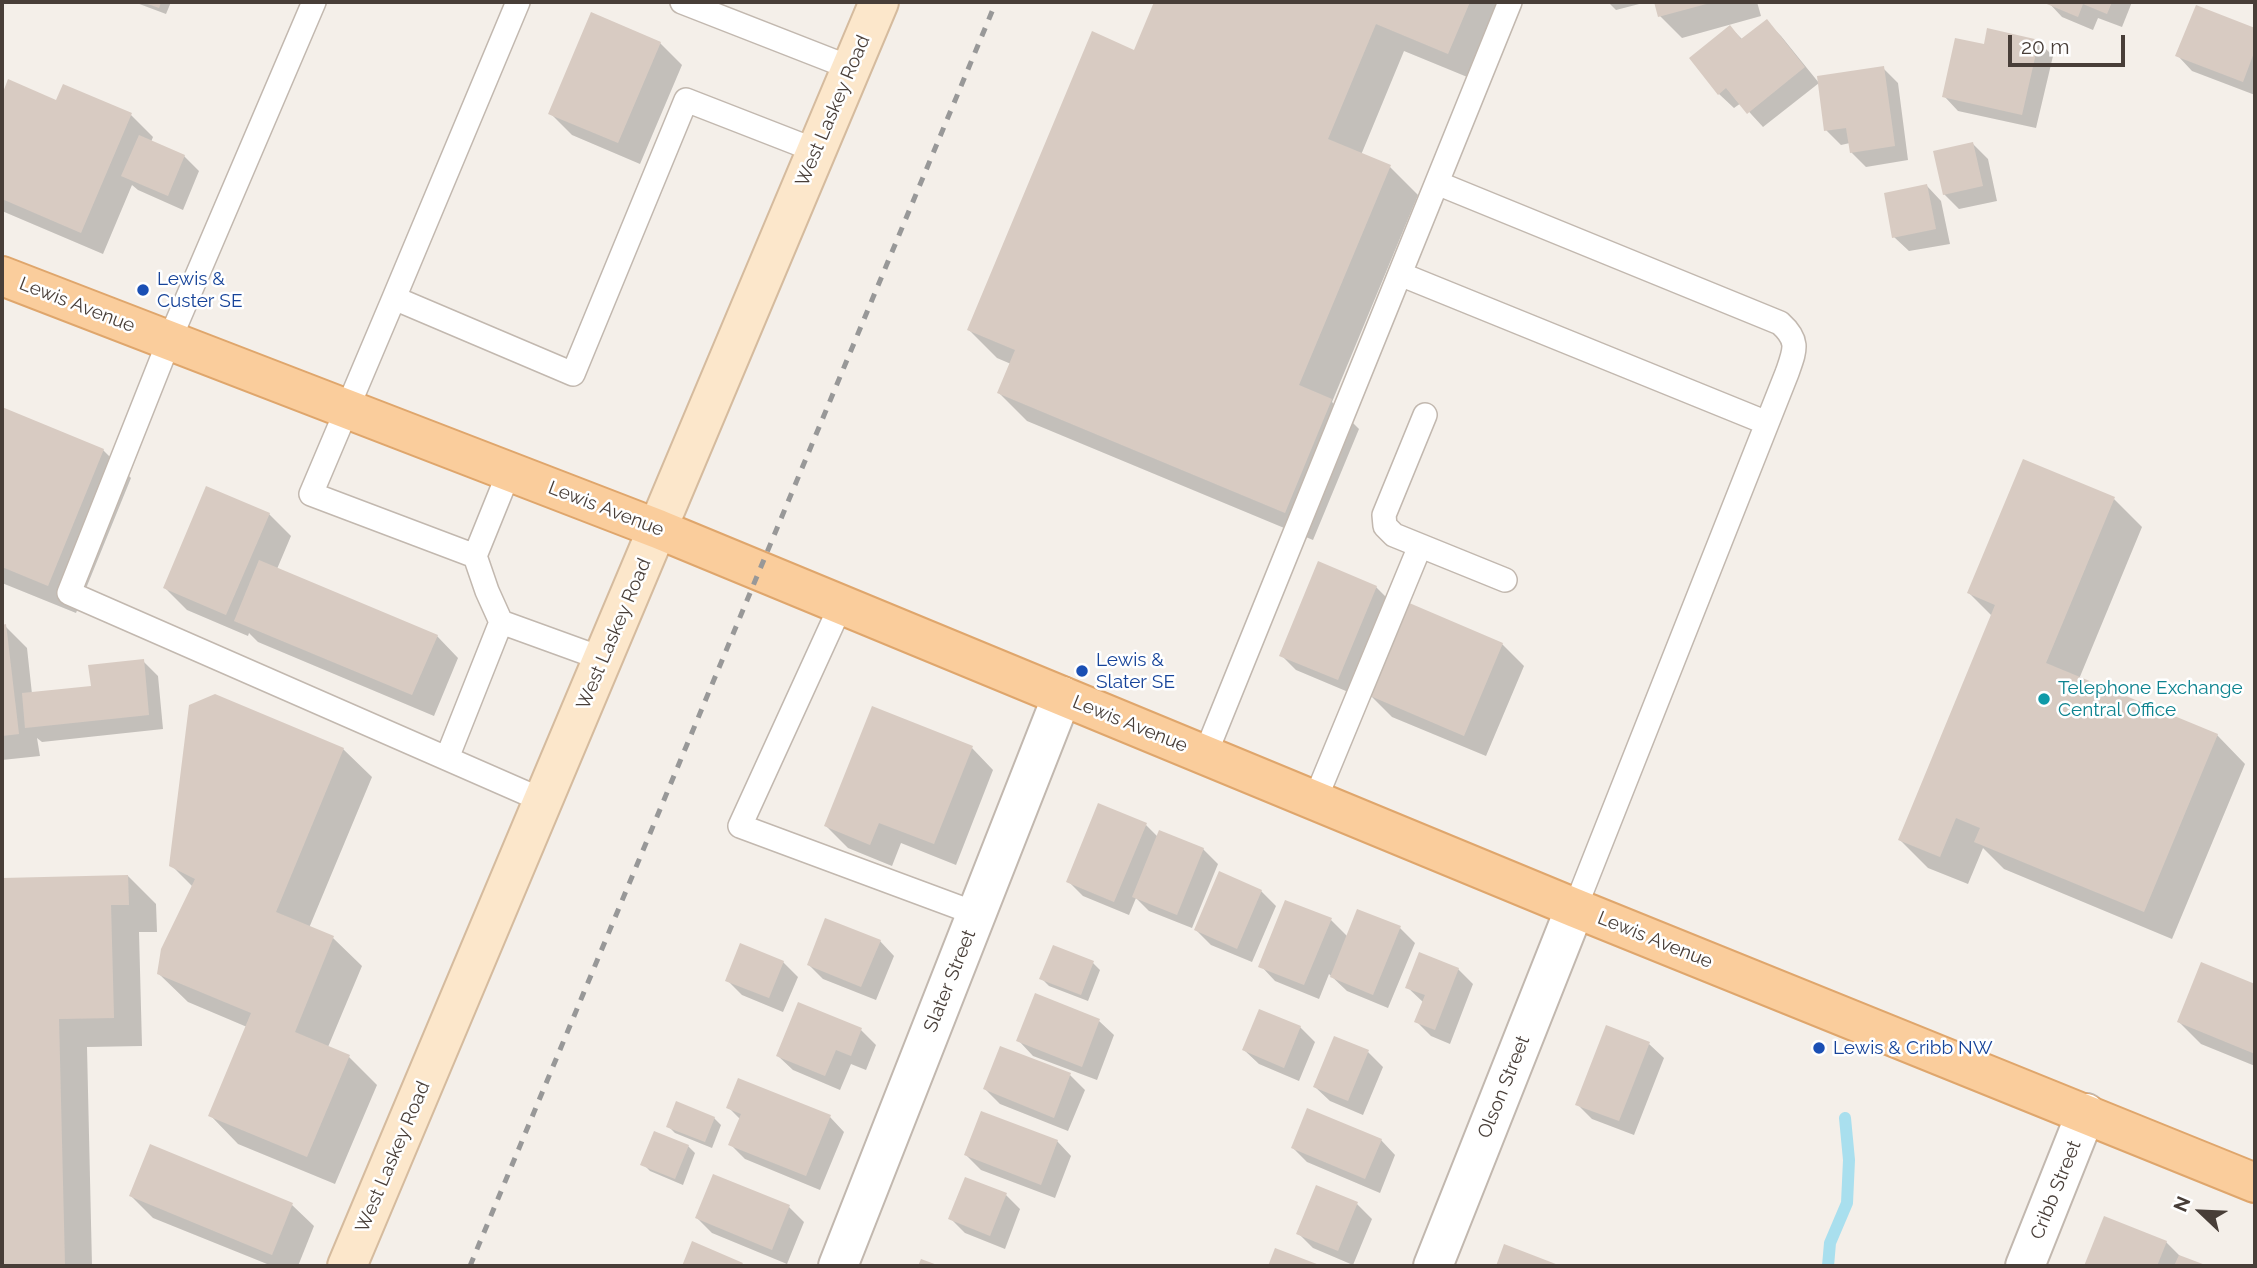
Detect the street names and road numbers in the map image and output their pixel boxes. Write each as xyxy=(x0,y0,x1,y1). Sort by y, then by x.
street label: West Laskey Road xyxy=(791,32,875,190)
street label: Lewis Avenue xyxy=(16,272,138,338)
street label: Lewis Avenue xyxy=(545,476,667,542)
street label: West Laskey Road xyxy=(572,555,656,713)
street label: Lewis Avenue xyxy=(1069,691,1191,757)
street label: Lewis Avenue xyxy=(1594,907,1716,973)
street label: Slater Street xyxy=(919,926,981,1036)
street label: Olson Street xyxy=(1473,1032,1535,1142)
street label: West Laskey Road xyxy=(351,1078,435,1236)
street label: Cribb Street xyxy=(2026,1137,2086,1243)

